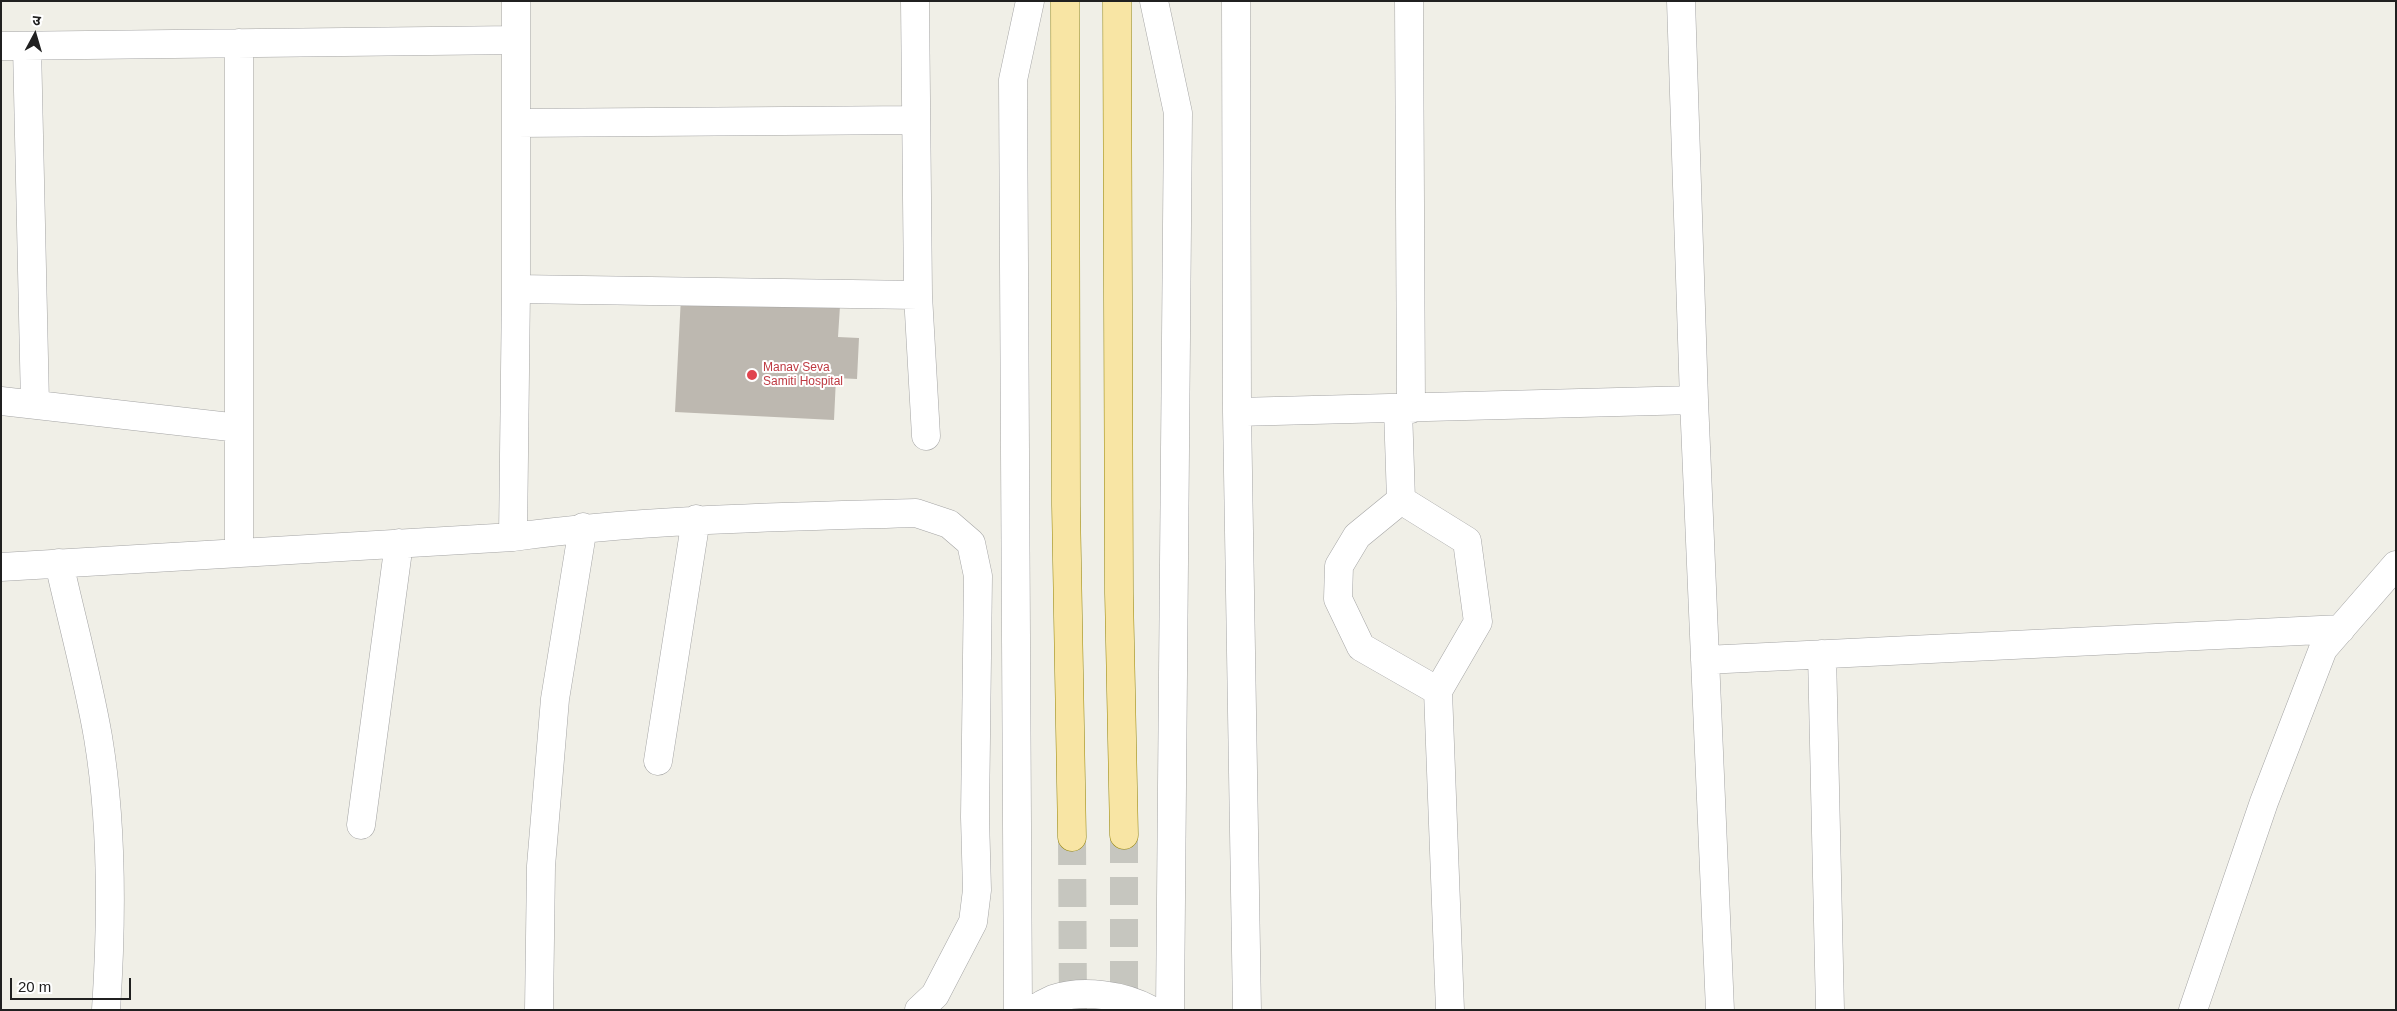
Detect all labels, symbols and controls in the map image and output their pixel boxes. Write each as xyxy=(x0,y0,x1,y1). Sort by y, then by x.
north arrow xyxy=(10,10,60,60)
text: उ xyxy=(32,12,41,28)
place label: Manav Seva Samiti Hospital xyxy=(763,361,843,389)
marker: Manav Seva Samiti Hospital xyxy=(745,368,759,382)
scale bar xyxy=(12,968,134,1000)
text: 20 m xyxy=(18,978,51,995)

